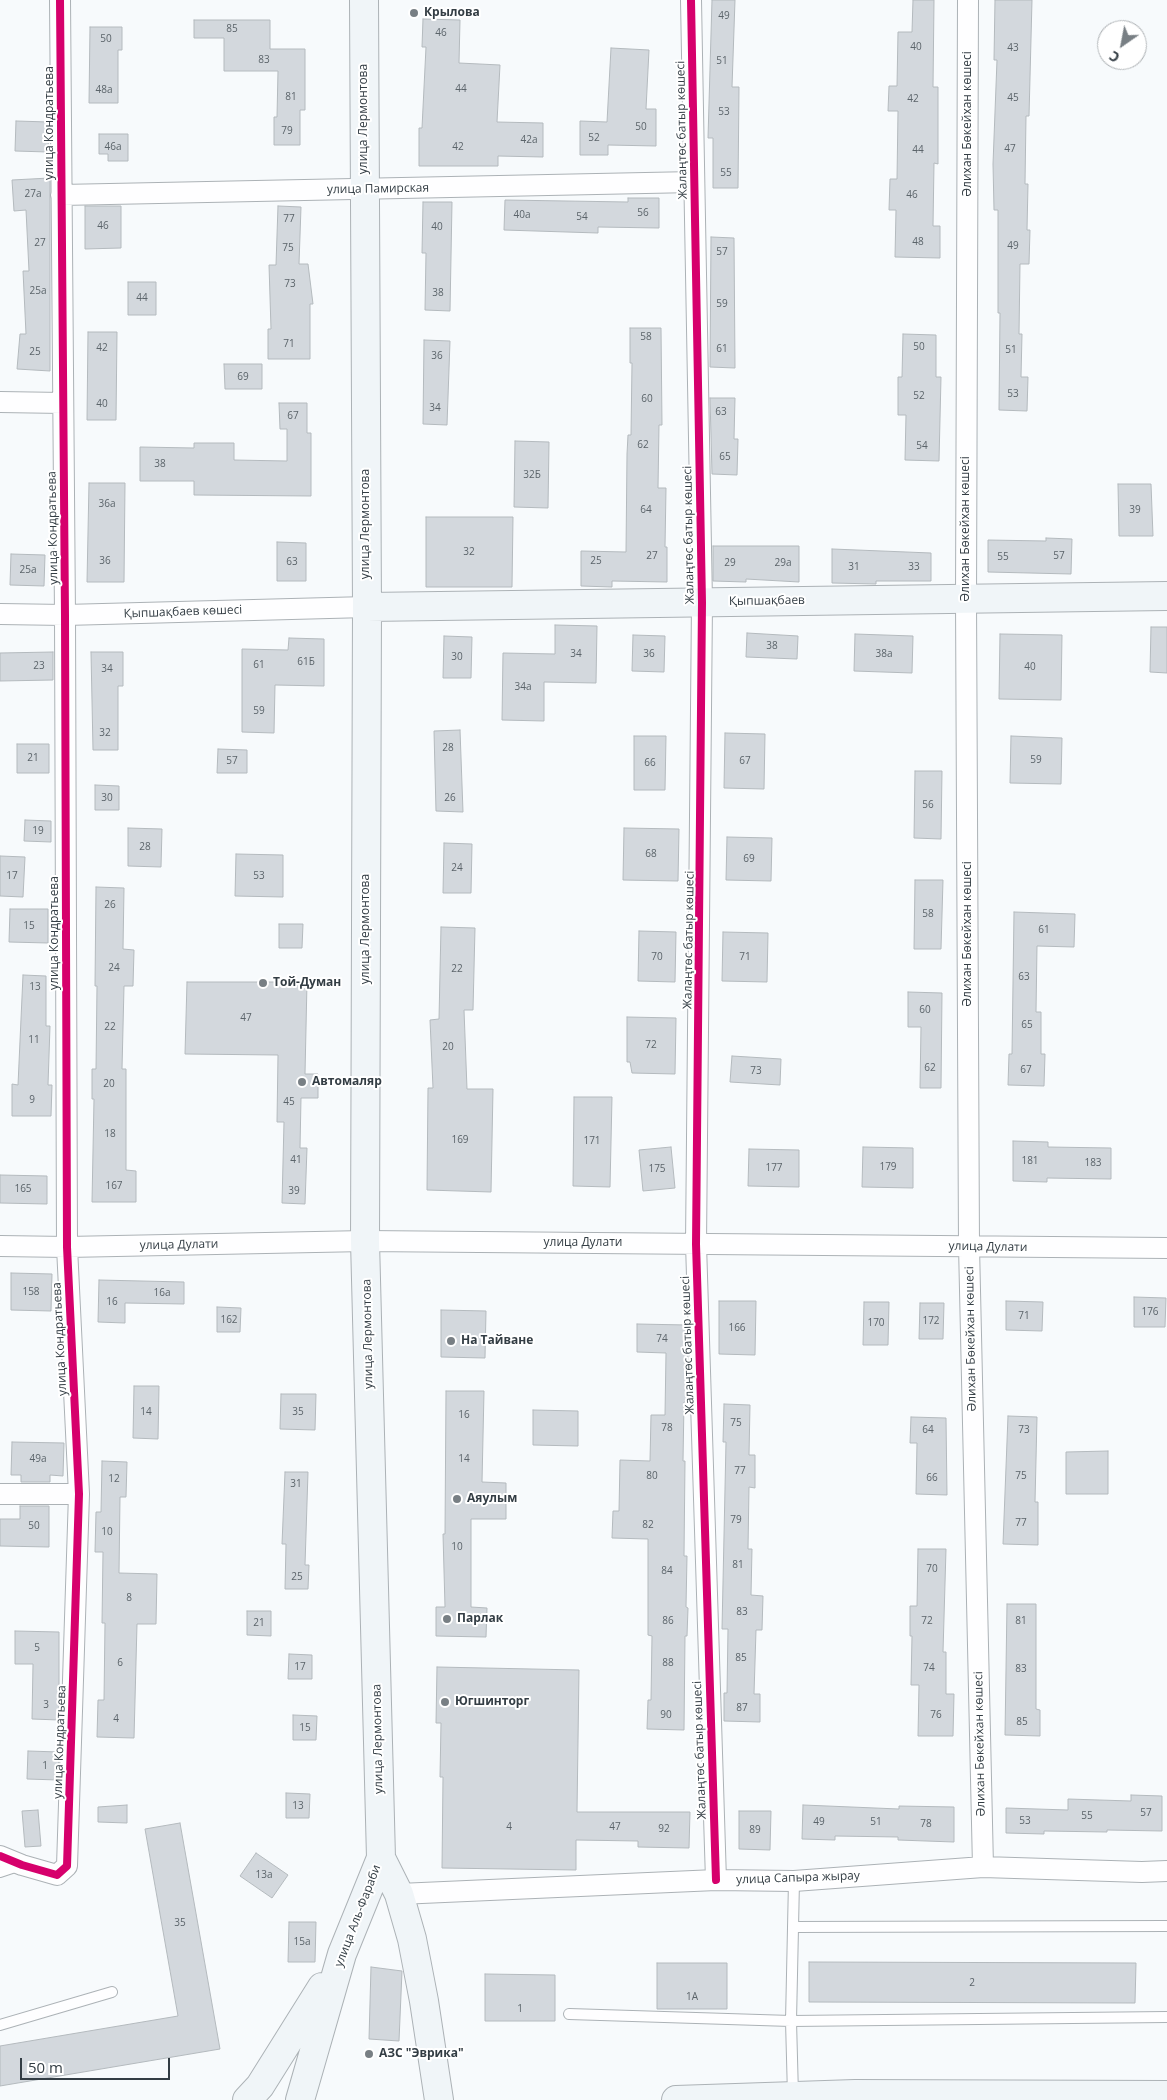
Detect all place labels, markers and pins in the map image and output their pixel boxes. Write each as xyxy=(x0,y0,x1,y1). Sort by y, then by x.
place label: Крылова xyxy=(424,6,480,20)
marker: Крылова xyxy=(408,7,420,19)
place label: Той-Думан xyxy=(273,976,341,990)
marker: Той-Думан xyxy=(257,977,269,989)
place label: Автомаляр xyxy=(312,1075,382,1089)
marker: Автомаляр xyxy=(296,1076,308,1088)
place label: На Тайване xyxy=(461,1334,533,1348)
marker: На Тайване xyxy=(445,1335,457,1347)
place label: Аяулым xyxy=(467,1492,517,1506)
marker: Аяулым xyxy=(451,1493,463,1505)
place label: Парлак xyxy=(457,1612,503,1626)
marker: Парлак xyxy=(441,1613,453,1625)
place label: Югшинторг xyxy=(455,1695,529,1709)
marker: Югшинторг xyxy=(439,1696,451,1708)
place label: АЗС "Эврика" xyxy=(379,2047,464,2061)
marker: АЗС "Эврика" xyxy=(363,2048,375,2060)

